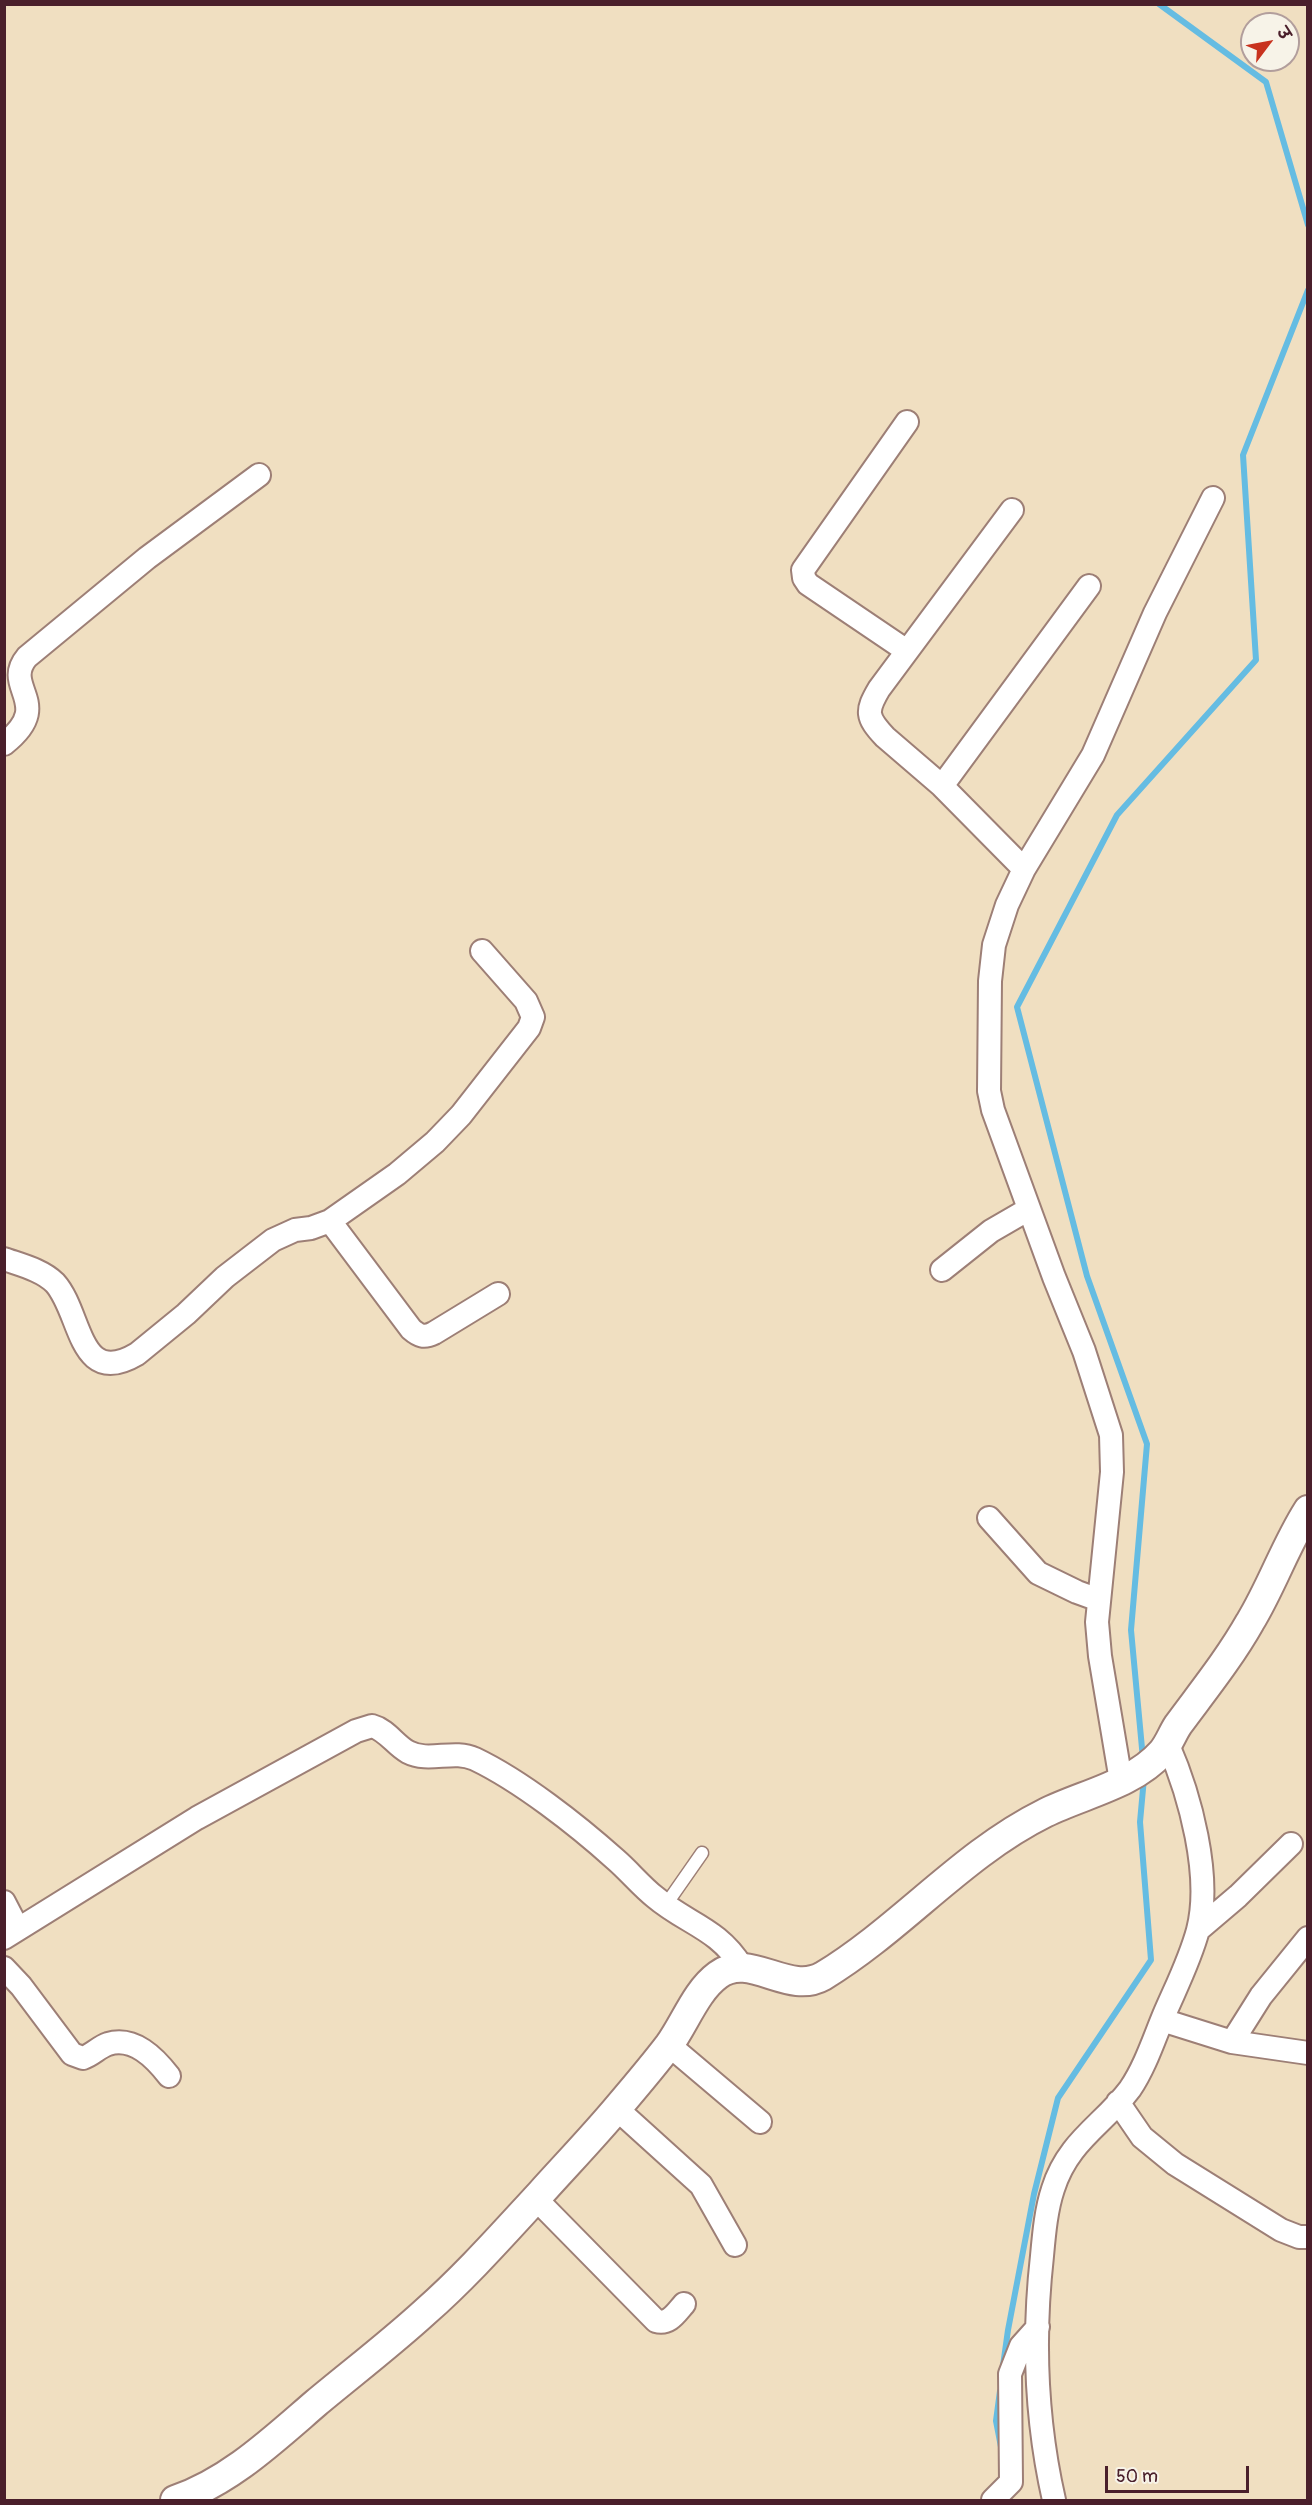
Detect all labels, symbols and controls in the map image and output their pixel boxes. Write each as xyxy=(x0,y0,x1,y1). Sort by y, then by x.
north arrow xyxy=(1240,12,1300,72)
text: उ xyxy=(1272,24,1295,43)
scale bar xyxy=(1108,2454,1252,2492)
text: 50 m xyxy=(1116,2465,1158,2488)

